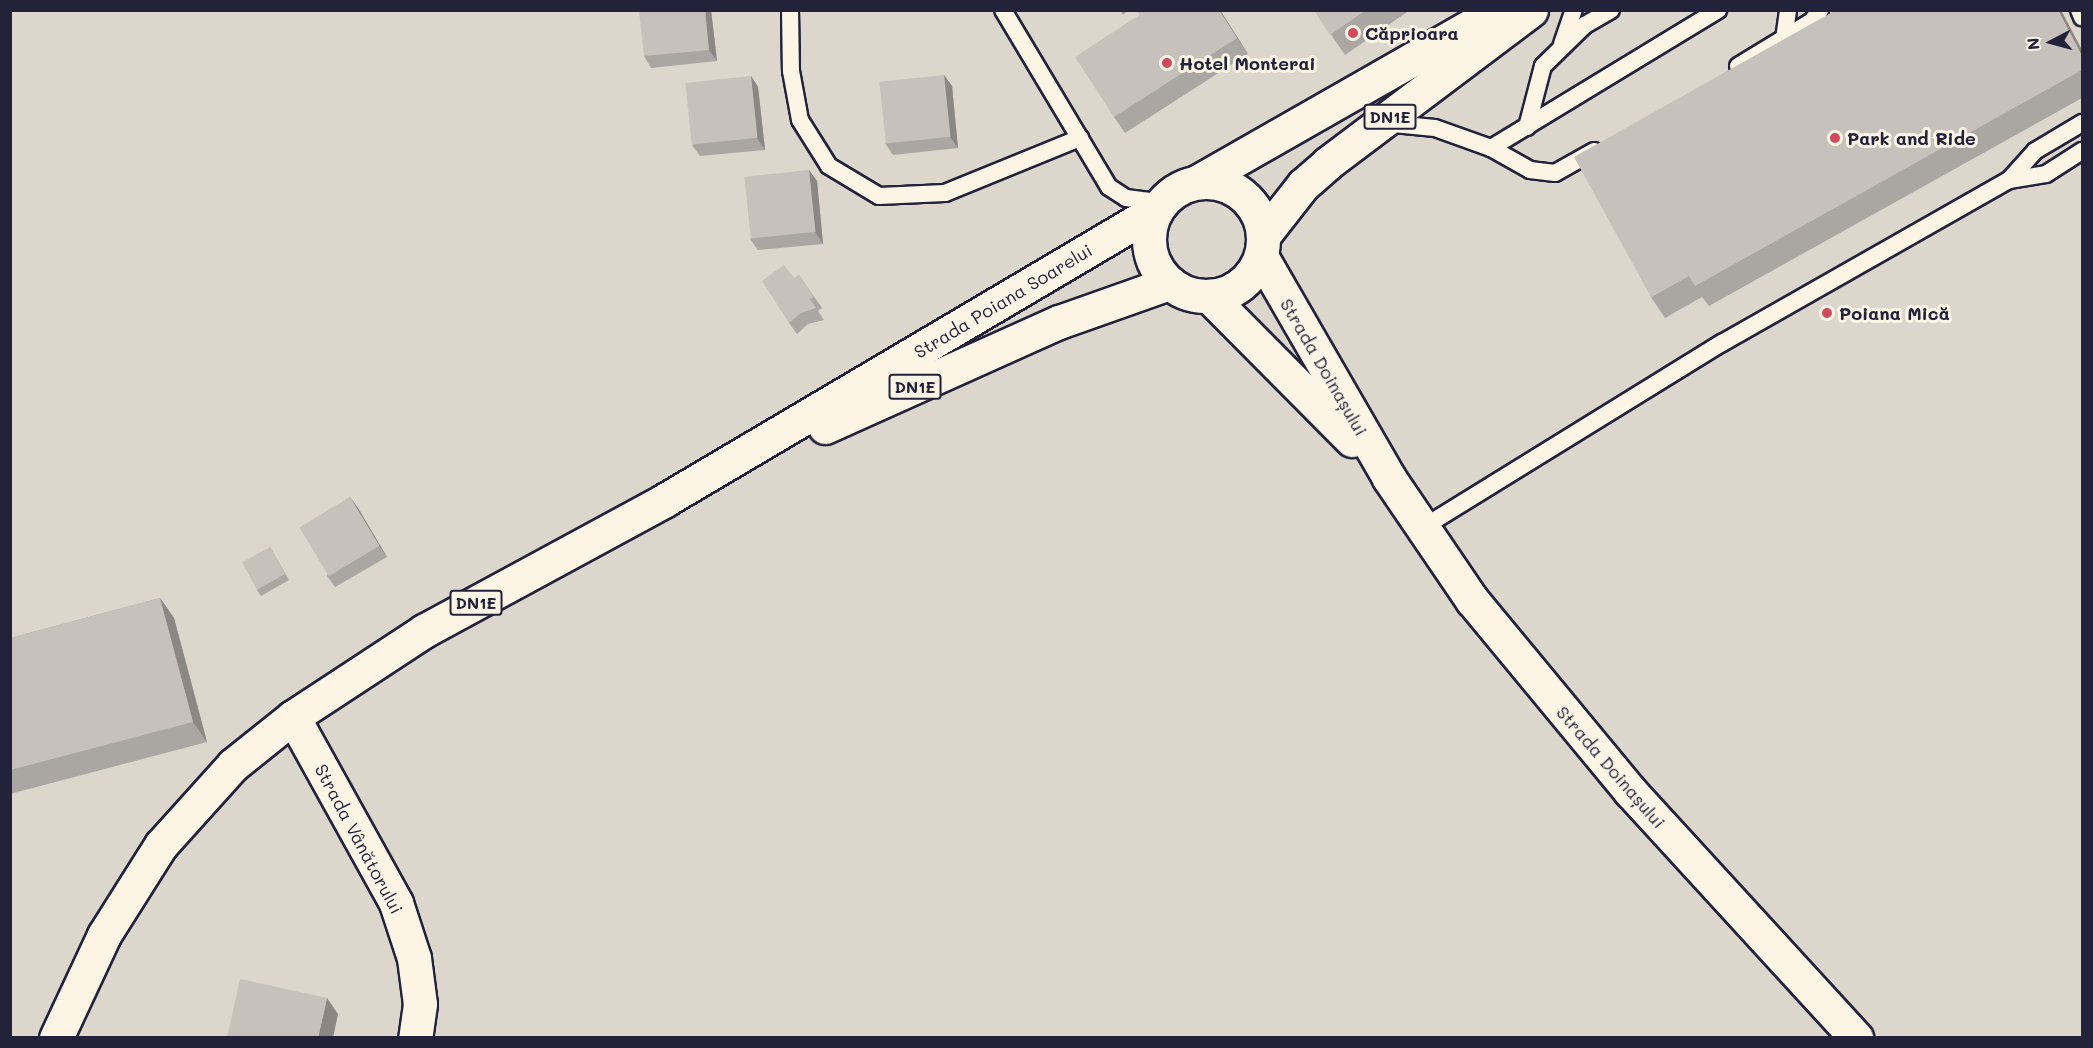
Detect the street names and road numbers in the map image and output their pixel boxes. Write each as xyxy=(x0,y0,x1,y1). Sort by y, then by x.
road number: DN1E xyxy=(1363,104,1417,130)
street label: Strada Poiana Soarelui xyxy=(910,239,1096,363)
street label: Strada Doinașului xyxy=(1276,295,1372,439)
road number: DN1E xyxy=(888,374,942,400)
road number: DN1E xyxy=(449,590,503,616)
street label: Strada Doinașului xyxy=(1552,701,1670,833)
street label: Strada Vânătorului xyxy=(310,760,408,918)

